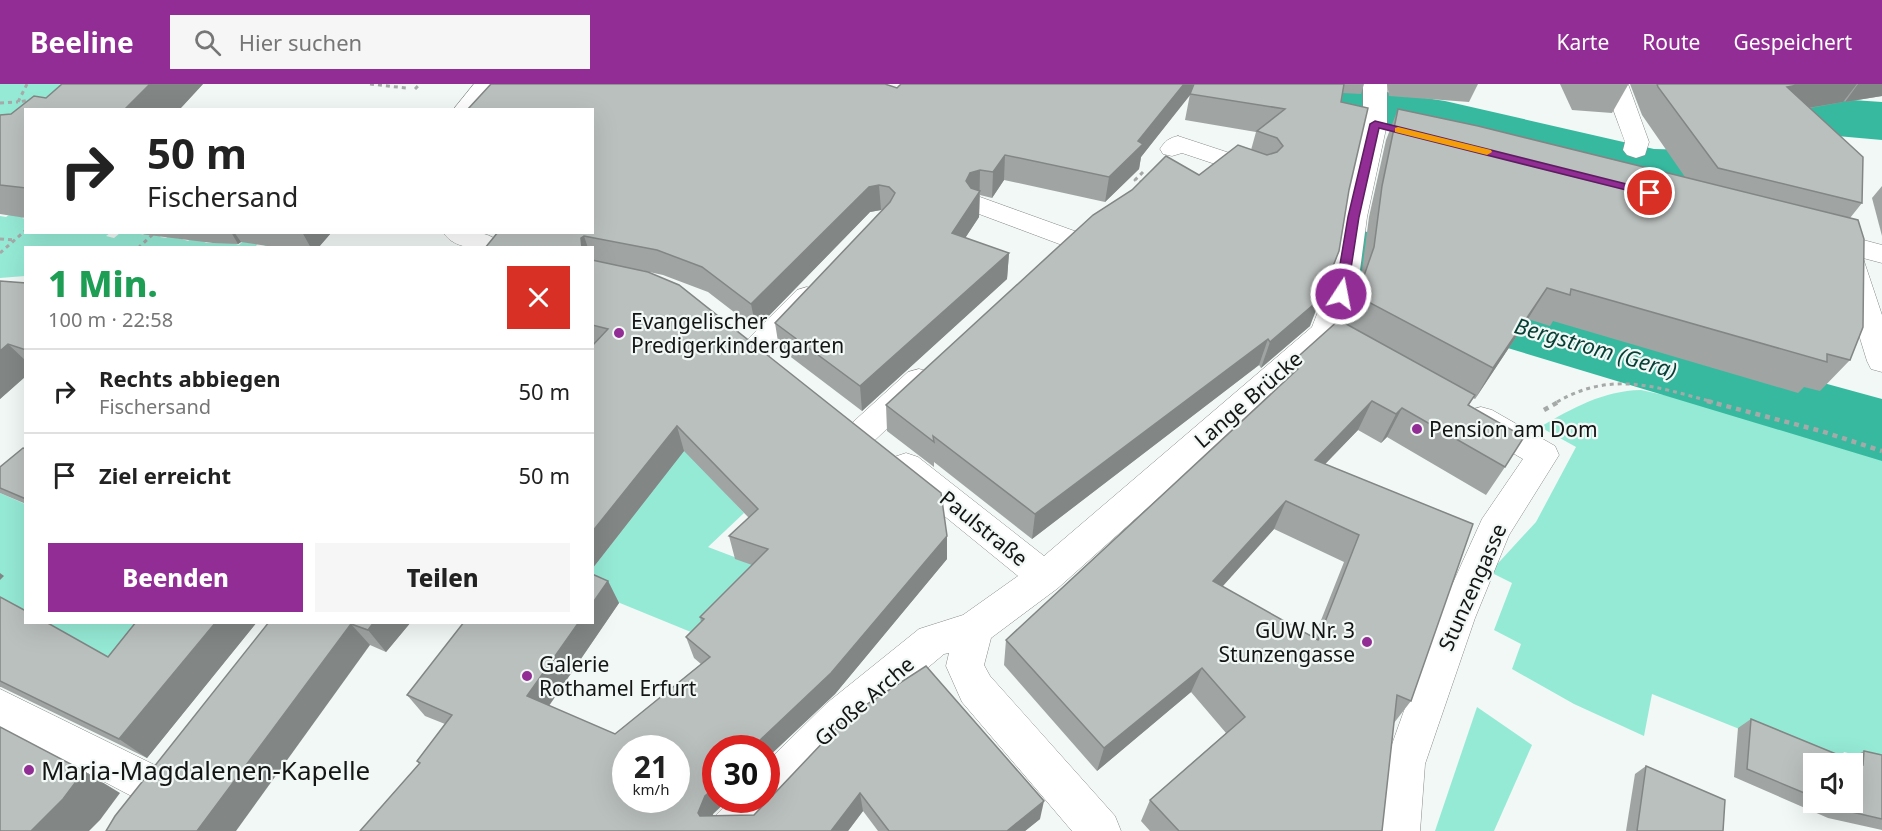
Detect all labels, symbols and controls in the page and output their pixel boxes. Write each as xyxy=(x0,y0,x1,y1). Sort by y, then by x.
search box xyxy=(170,15,590,69)
text: Beeline xyxy=(30,23,134,61)
icon: search xyxy=(191,26,224,59)
text: Hier suchen xyxy=(239,27,362,57)
text: Karte xyxy=(1556,28,1609,56)
text: Route xyxy=(1642,28,1700,56)
text: Gespeichert xyxy=(1733,28,1852,56)
text: 50 m xyxy=(147,124,247,181)
icon: right xyxy=(48,132,126,210)
pin xyxy=(1624,167,1675,218)
icon: arrive xyxy=(1633,176,1666,209)
text: Fischersand xyxy=(147,178,298,215)
text: 1 Min. xyxy=(48,259,158,308)
position arrow xyxy=(1309,262,1373,326)
button: close xyxy=(507,266,570,329)
text: 100 m · 22:58 xyxy=(48,306,173,333)
place label: Evangelischer Predigerkindergarten xyxy=(631,307,844,359)
water label: Bergstrom (Gera) xyxy=(1511,310,1681,384)
marker: Evangelischer Predigerkindergarten xyxy=(612,326,626,340)
street label: Lange Brücke xyxy=(1188,344,1308,454)
text: Rechts abbiegen xyxy=(99,363,281,393)
icon: right xyxy=(48,375,81,408)
text: 50 m xyxy=(519,376,570,406)
text: Fischersand xyxy=(99,393,211,420)
place label: Pension am Dom xyxy=(1429,415,1598,443)
marker: Pension am Dom xyxy=(1410,422,1424,436)
icon: arrive xyxy=(48,459,81,492)
text: Ziel erreicht xyxy=(99,460,231,490)
text: 50 m xyxy=(519,460,570,490)
street label: Paulstraße xyxy=(934,484,1034,572)
street label: Stunzengasse xyxy=(1431,519,1513,655)
button: Beenden xyxy=(48,543,303,612)
button: Teilen xyxy=(315,543,570,612)
place label: GUW Nr. 3 Stunzengasse xyxy=(1219,616,1355,668)
marker: GUW Nr. 3 Stunzengasse xyxy=(1360,635,1374,649)
place label: Galerie Rothamel Erfurt xyxy=(539,650,697,702)
street label: Große Arche xyxy=(808,650,920,752)
marker: Galerie Rothamel Erfurt xyxy=(520,669,534,683)
speed limit sign: 30 xyxy=(702,735,780,813)
text: 21 xyxy=(634,746,668,787)
place label: Maria-Magdalenen-Kapelle xyxy=(41,752,370,788)
map controls xyxy=(1803,753,1863,813)
button: sound xyxy=(1803,753,1863,813)
marker: Maria-Magdalenen-Kapelle xyxy=(22,763,36,777)
text: km/h xyxy=(633,779,669,799)

